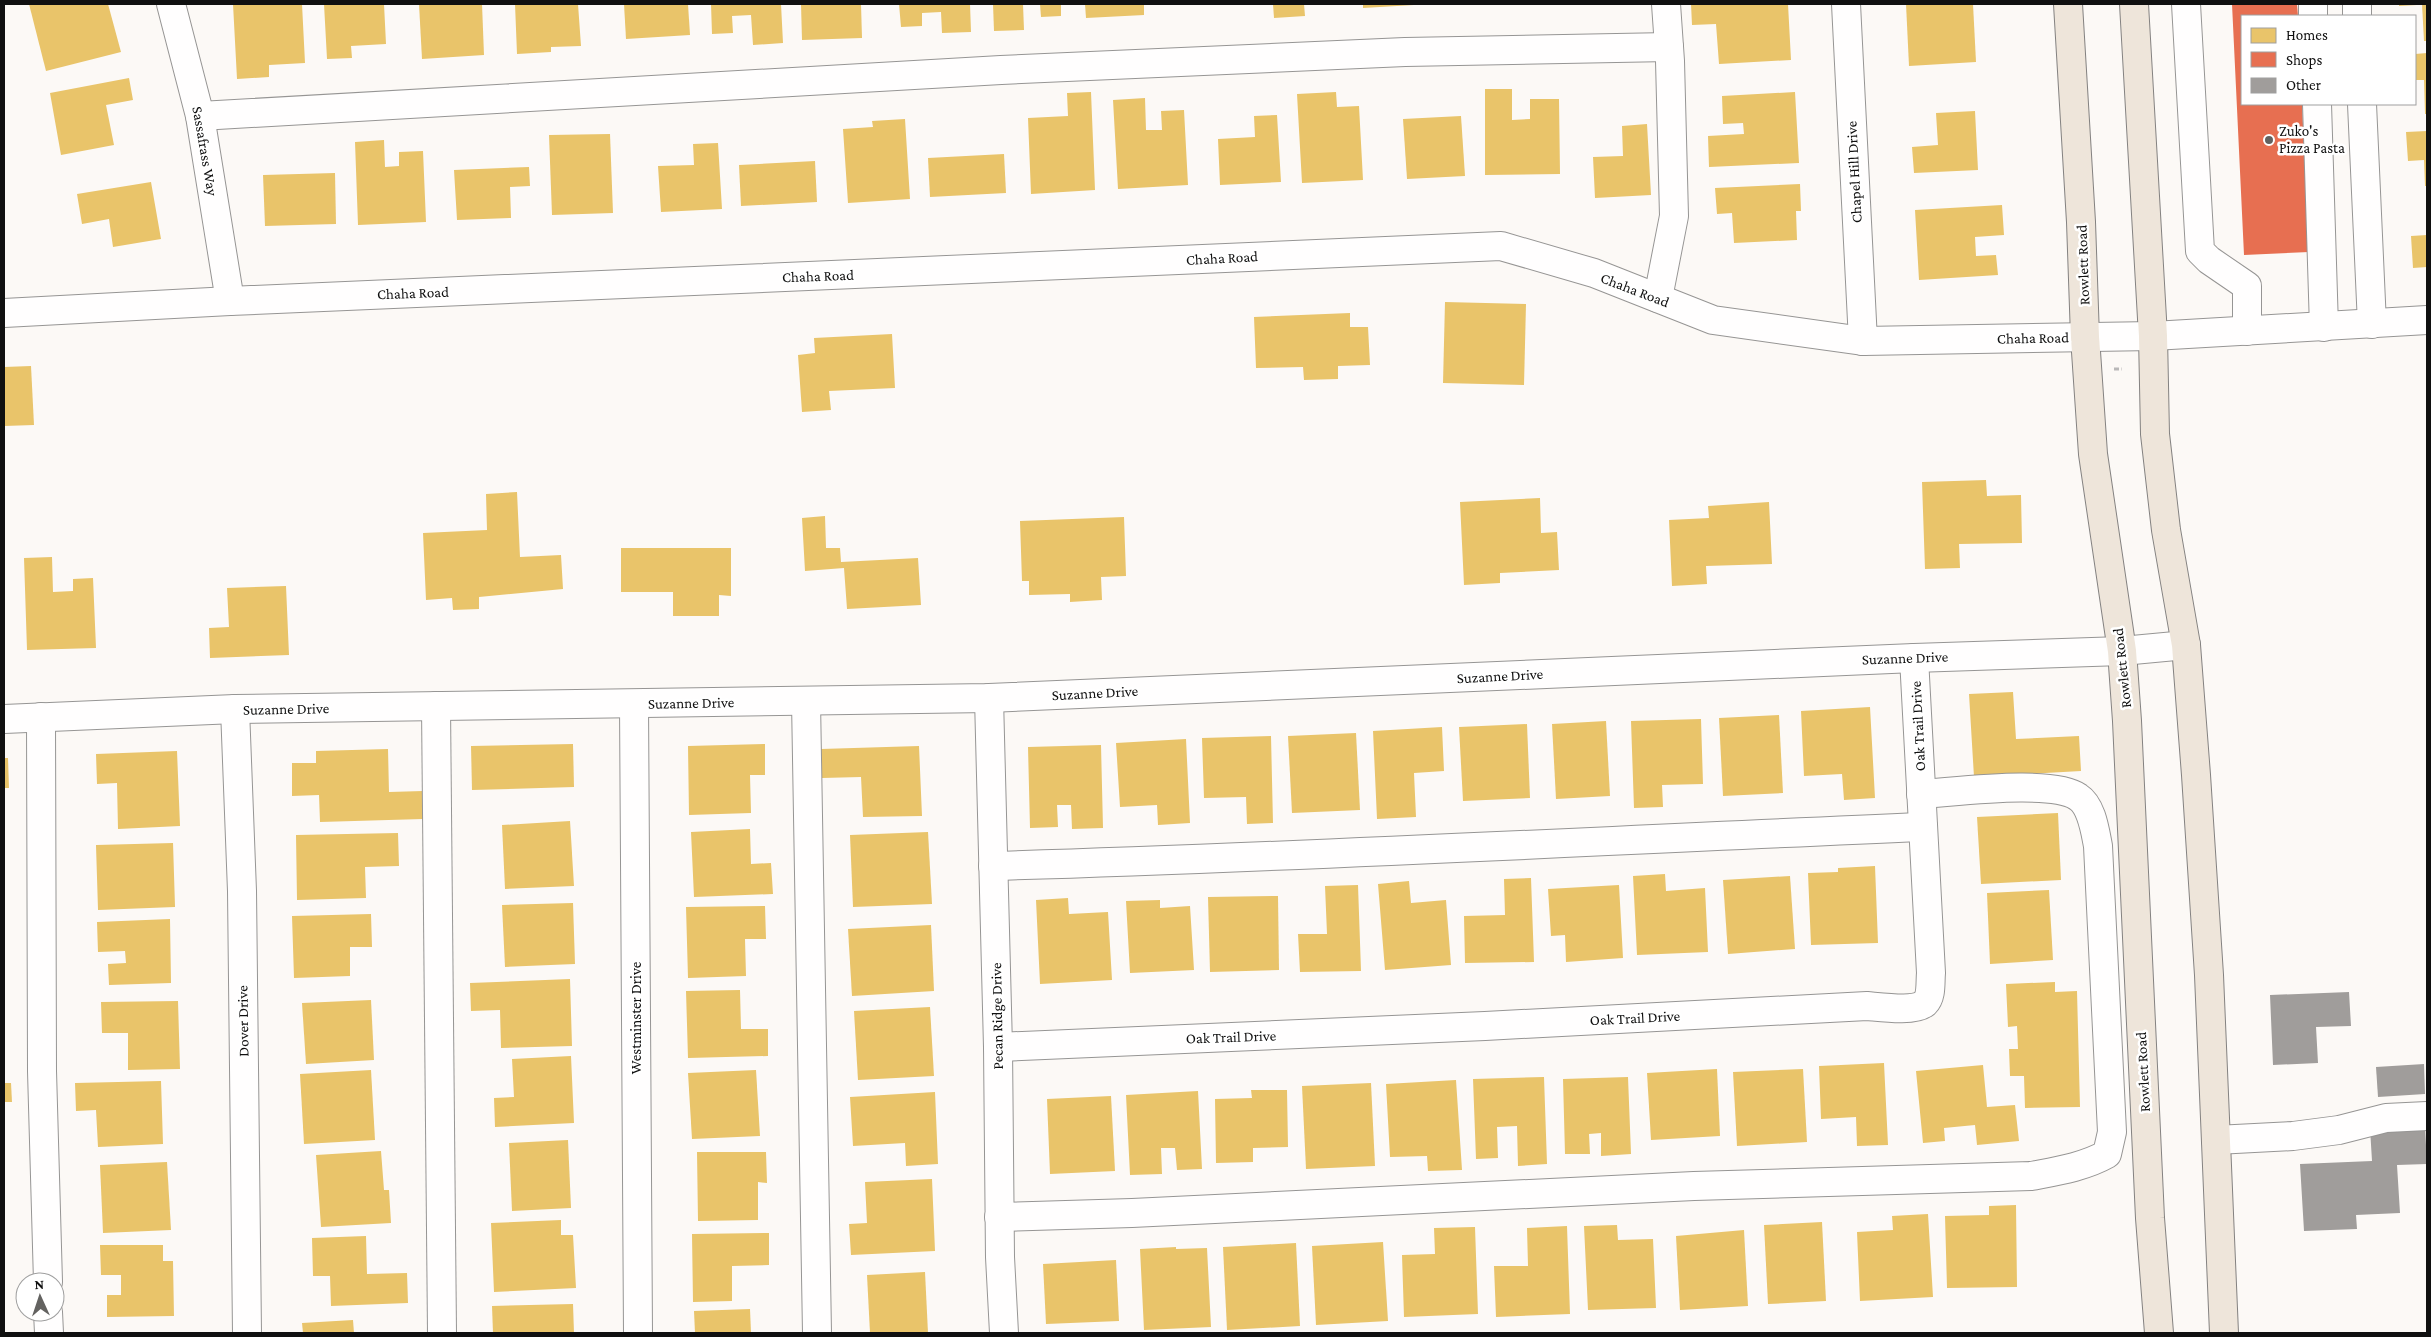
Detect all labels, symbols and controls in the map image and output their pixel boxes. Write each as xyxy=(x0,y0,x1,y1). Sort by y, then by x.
legend xyxy=(2241,15,2416,105)
text: Homes xyxy=(2286,27,2328,43)
text: Shops xyxy=(2286,52,2322,69)
text: Other xyxy=(2286,77,2322,93)
street label: Sassafrass Way xyxy=(188,105,221,197)
street label: Chapel Hill Drive xyxy=(1843,120,1866,223)
place label: Zuko's Pizza Pasta xyxy=(2279,123,2345,156)
marker: Zuko's Pizza Pasta xyxy=(2263,134,2275,146)
street label: Rowlett Road xyxy=(2074,225,2092,305)
street label: Chaha Road xyxy=(1186,248,1259,268)
street label: Chaha Road xyxy=(782,267,854,285)
street label: Chaha Road xyxy=(1598,270,1672,310)
street label: Chaha Road xyxy=(377,284,449,302)
street label: Chaha Road xyxy=(1997,329,2069,347)
street label: Rowlett Road xyxy=(2110,627,2134,709)
street label: Suzanne Drive xyxy=(1862,648,1949,668)
street label: Suzanne Drive xyxy=(1456,666,1544,686)
street label: Oak Trail Drive xyxy=(1908,680,1928,772)
street label: Suzanne Drive xyxy=(1051,683,1139,703)
street label: Suzanne Drive xyxy=(648,694,735,712)
street label: Suzanne Drive xyxy=(243,700,330,718)
street label: Westminster Drive xyxy=(628,961,644,1074)
street label: Pecan Ridge Drive xyxy=(988,962,1007,1070)
street label: Dover Drive xyxy=(234,985,252,1057)
street label: Oak Trail Drive xyxy=(1589,1008,1681,1028)
street label: Oak Trail Drive xyxy=(1186,1027,1277,1047)
street label: Rowlett Road xyxy=(2133,1031,2153,1112)
north arrow xyxy=(15,1272,65,1322)
text: N xyxy=(34,1276,45,1292)

